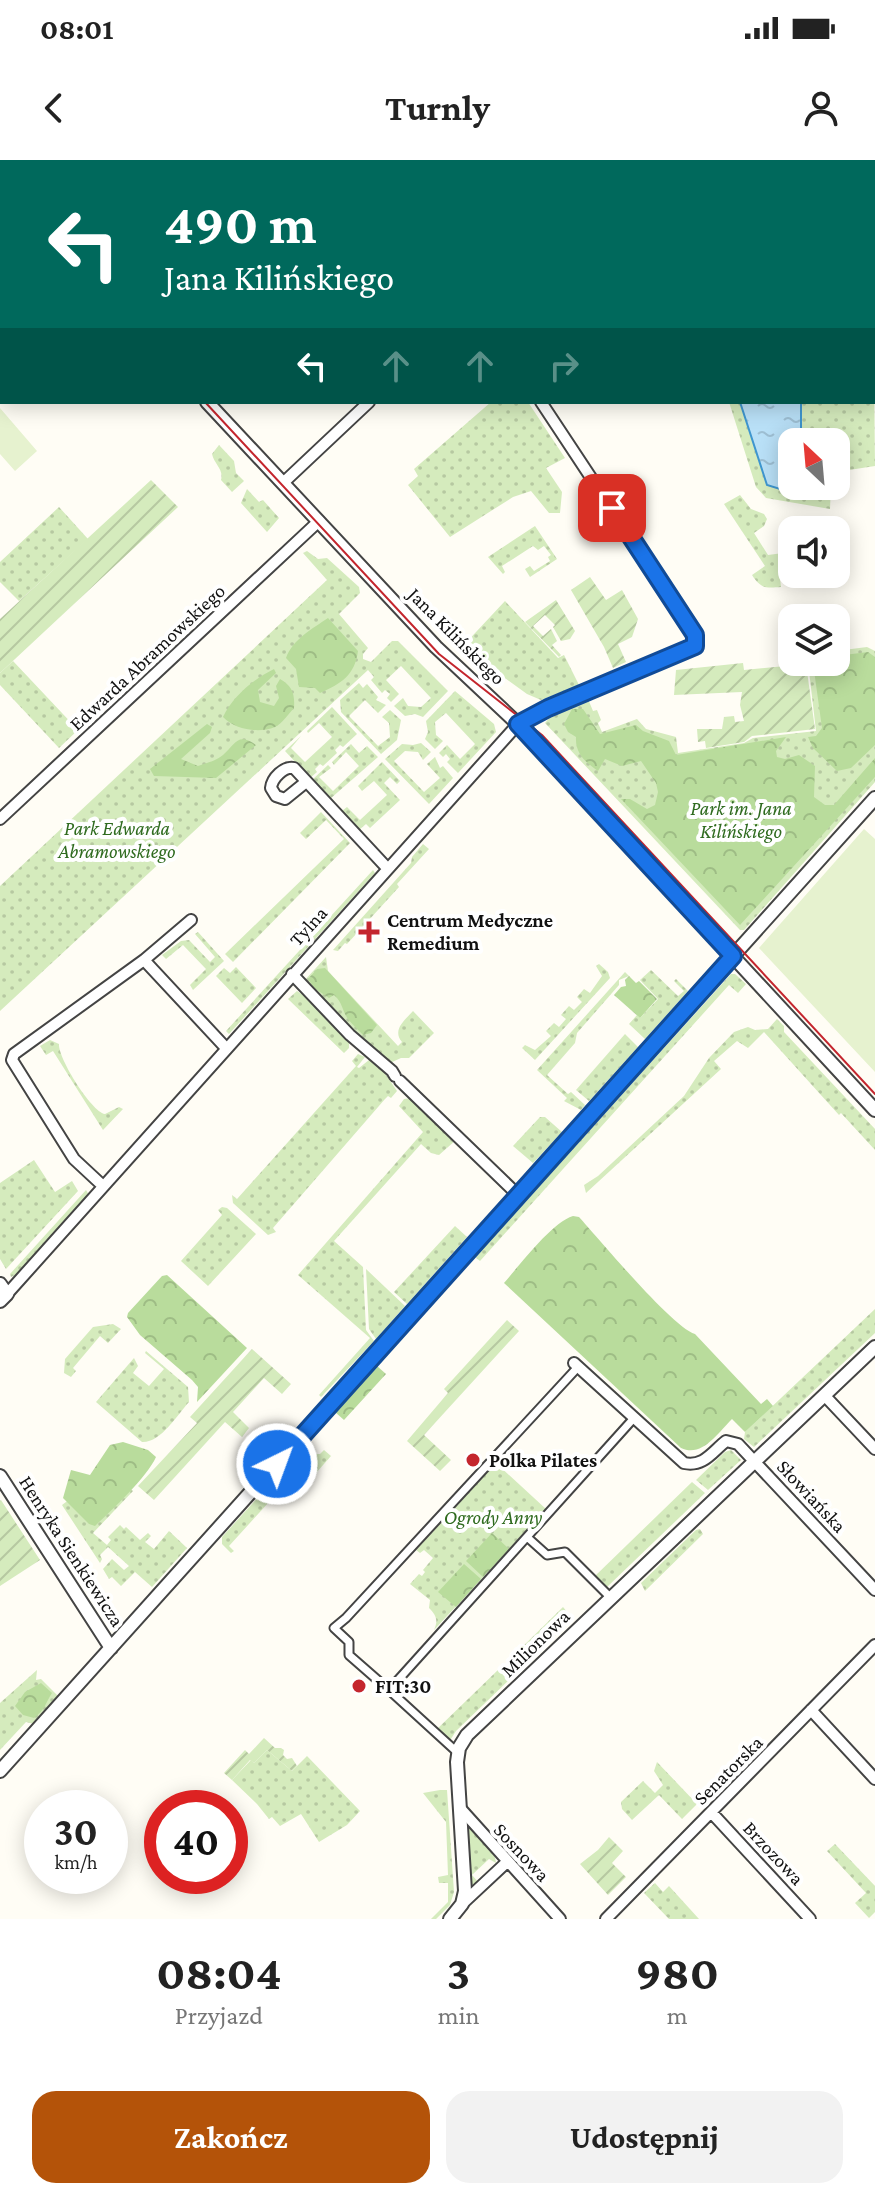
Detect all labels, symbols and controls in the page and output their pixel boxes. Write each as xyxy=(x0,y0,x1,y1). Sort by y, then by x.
text: 08:01 xyxy=(40,12,113,45)
icon: back xyxy=(32,86,76,130)
icon: person xyxy=(799,86,843,130)
text: Turnly xyxy=(385,88,490,128)
icon: left xyxy=(32,192,136,296)
text: 490 m xyxy=(164,193,317,255)
text: Jana Kilińskiego xyxy=(164,258,394,298)
icon: left xyxy=(290,344,334,388)
icon: ahead xyxy=(374,344,418,388)
icon: ahead xyxy=(458,344,502,388)
icon: right xyxy=(542,344,586,388)
north arrow xyxy=(778,428,850,500)
map controls xyxy=(778,428,850,676)
pin xyxy=(578,474,646,542)
icon: arrive xyxy=(590,486,634,530)
button: sound xyxy=(778,516,850,588)
street label: Edwarda Abramowskiego xyxy=(65,579,230,735)
street label: Jana Kilińskiego xyxy=(402,582,510,690)
button: layers xyxy=(778,604,850,676)
park label: Park im. Jana Kilińskiego xyxy=(690,797,792,843)
park label: Park Edwarda Abramowskiego xyxy=(57,817,176,863)
street label: Tylna xyxy=(285,902,332,951)
place label: Centrum Medyczne Remedium xyxy=(387,909,553,954)
marker: Centrum Medyczne Remedium xyxy=(358,921,380,943)
position arrow xyxy=(235,1422,319,1506)
place label: Polka Pilates xyxy=(489,1449,597,1471)
marker: Polka Pilates xyxy=(464,1451,482,1469)
street label: Słowiańska xyxy=(773,1455,851,1537)
street label: Henryka Sienkiewicza xyxy=(14,1472,129,1631)
park label: Ogrody Anny xyxy=(444,1506,542,1529)
street label: Milionowa xyxy=(496,1605,574,1681)
place label: FIT:30 xyxy=(375,1675,432,1697)
marker: FIT:30 xyxy=(350,1677,368,1695)
street label: Senatorska xyxy=(689,1731,767,1809)
speed limit sign: 40 xyxy=(144,1790,248,1894)
text: 30 xyxy=(54,1809,98,1854)
street label: Brzozowa xyxy=(739,1817,809,1889)
street label: Sosnowa xyxy=(490,1818,554,1886)
text: km/h xyxy=(54,1851,98,1873)
text: 08:04 xyxy=(156,1946,282,1999)
text: 3 xyxy=(447,1946,470,1999)
text: 980 xyxy=(636,1946,719,1999)
text: Przyjazd xyxy=(175,2001,263,2030)
text: min xyxy=(438,2001,479,2030)
text: m xyxy=(667,2001,688,2030)
button: Zakończ xyxy=(32,2091,430,2183)
button: Udostępnij xyxy=(446,2091,843,2183)

